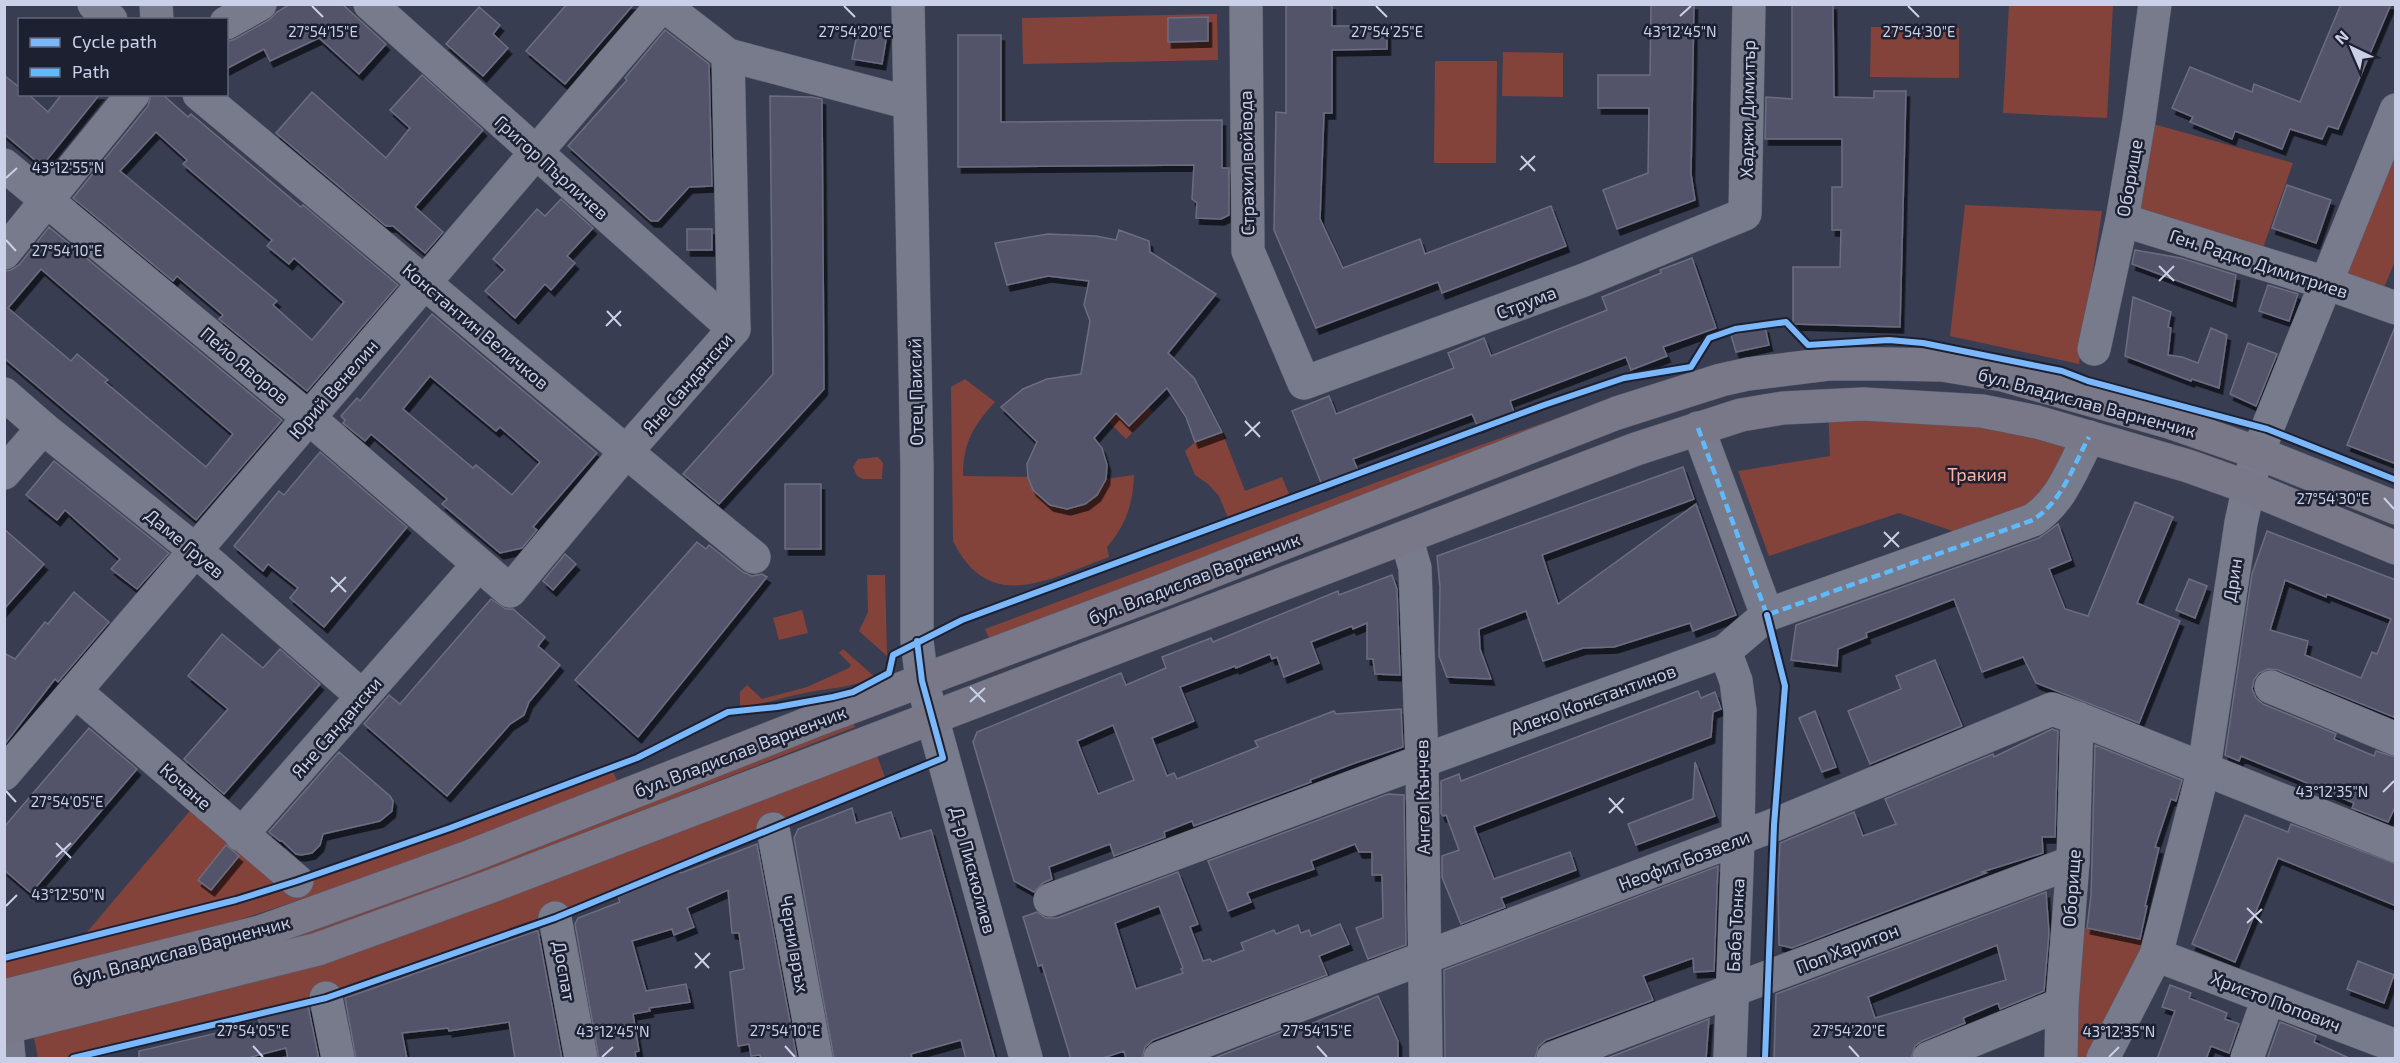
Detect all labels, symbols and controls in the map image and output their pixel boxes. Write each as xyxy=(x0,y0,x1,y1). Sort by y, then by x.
legend xyxy=(18,18,228,96)
north arrow xyxy=(2322,18,2382,78)
text: 27°54'15"E xyxy=(288,22,358,40)
text: 27°54'20"E xyxy=(818,22,892,40)
text: 27°54'25"E xyxy=(1351,22,1423,40)
text: 43°12'45"N xyxy=(1643,22,1717,40)
text: 27°54'30"E xyxy=(1883,22,1955,40)
text: N xyxy=(2330,26,2352,48)
text: Cycle path xyxy=(72,30,157,52)
street label: Хаджи Димитър xyxy=(1735,40,1759,178)
text: Path xyxy=(72,60,110,82)
street label: Страхил войвода xyxy=(1234,90,1258,236)
street label: Григор Пърличев xyxy=(491,110,613,224)
street label: Оборище xyxy=(2111,138,2147,218)
text: 43°12'55"N xyxy=(32,158,104,176)
street label: Ген. Радко Димитриев xyxy=(2167,224,2351,302)
text: 27°54'10"E xyxy=(32,241,102,259)
street label: Константин Величков xyxy=(398,258,554,394)
street label: Струма xyxy=(1493,281,1559,323)
street label: Пейо Яворов xyxy=(196,322,294,408)
street label: Яне Сандански xyxy=(637,328,737,438)
street label: Юрий Венелин xyxy=(284,335,382,443)
street label: Отец Паисий xyxy=(903,338,927,446)
street label: бул. Владислав Варненчик xyxy=(1976,362,2199,442)
park label: Тракия xyxy=(1947,463,2007,485)
text: 27°54'30"E xyxy=(2297,489,2369,507)
street label: Даме Груев xyxy=(141,504,229,582)
street label: бул. Владислав Варненчик xyxy=(1085,527,1303,629)
street label: Дрин xyxy=(2218,557,2246,603)
street label: Алеко Константинов xyxy=(1507,659,1679,739)
street label: Яне Сандански xyxy=(286,672,386,782)
street label: бул. Владислав Варненчик xyxy=(631,700,849,802)
street label: Ангел Кънчев xyxy=(1410,739,1434,855)
street label: Кочане xyxy=(156,758,216,814)
text: 43°12'35"N xyxy=(2296,782,2368,800)
text: 27°54'05"E xyxy=(31,792,103,810)
street label: Д-р Пискюлиев xyxy=(946,804,1002,936)
street label: Неофит Бозвели xyxy=(1615,825,1753,895)
street label: Оборище xyxy=(2057,848,2085,928)
street label: Баба Тонка xyxy=(1722,878,1748,972)
text: 43°12'50"N xyxy=(31,885,105,903)
street label: Черни връх xyxy=(776,894,814,995)
street label: бул. Владислав Варненчик xyxy=(70,910,293,990)
street label: Поп Харитон xyxy=(1793,918,1901,978)
street label: Доспат xyxy=(549,939,581,1003)
street label: Христо Попович xyxy=(2208,966,2344,1036)
text: 27°54'05"E xyxy=(217,1021,289,1039)
text: 27°54'10"E xyxy=(750,1021,820,1039)
text: 27°54'15"E xyxy=(1282,1021,1352,1039)
text: 27°54'20"E xyxy=(1812,1021,1886,1039)
text: 43°12'45"N xyxy=(576,1022,650,1040)
text: 43°12'35"N xyxy=(2083,1022,2155,1040)

